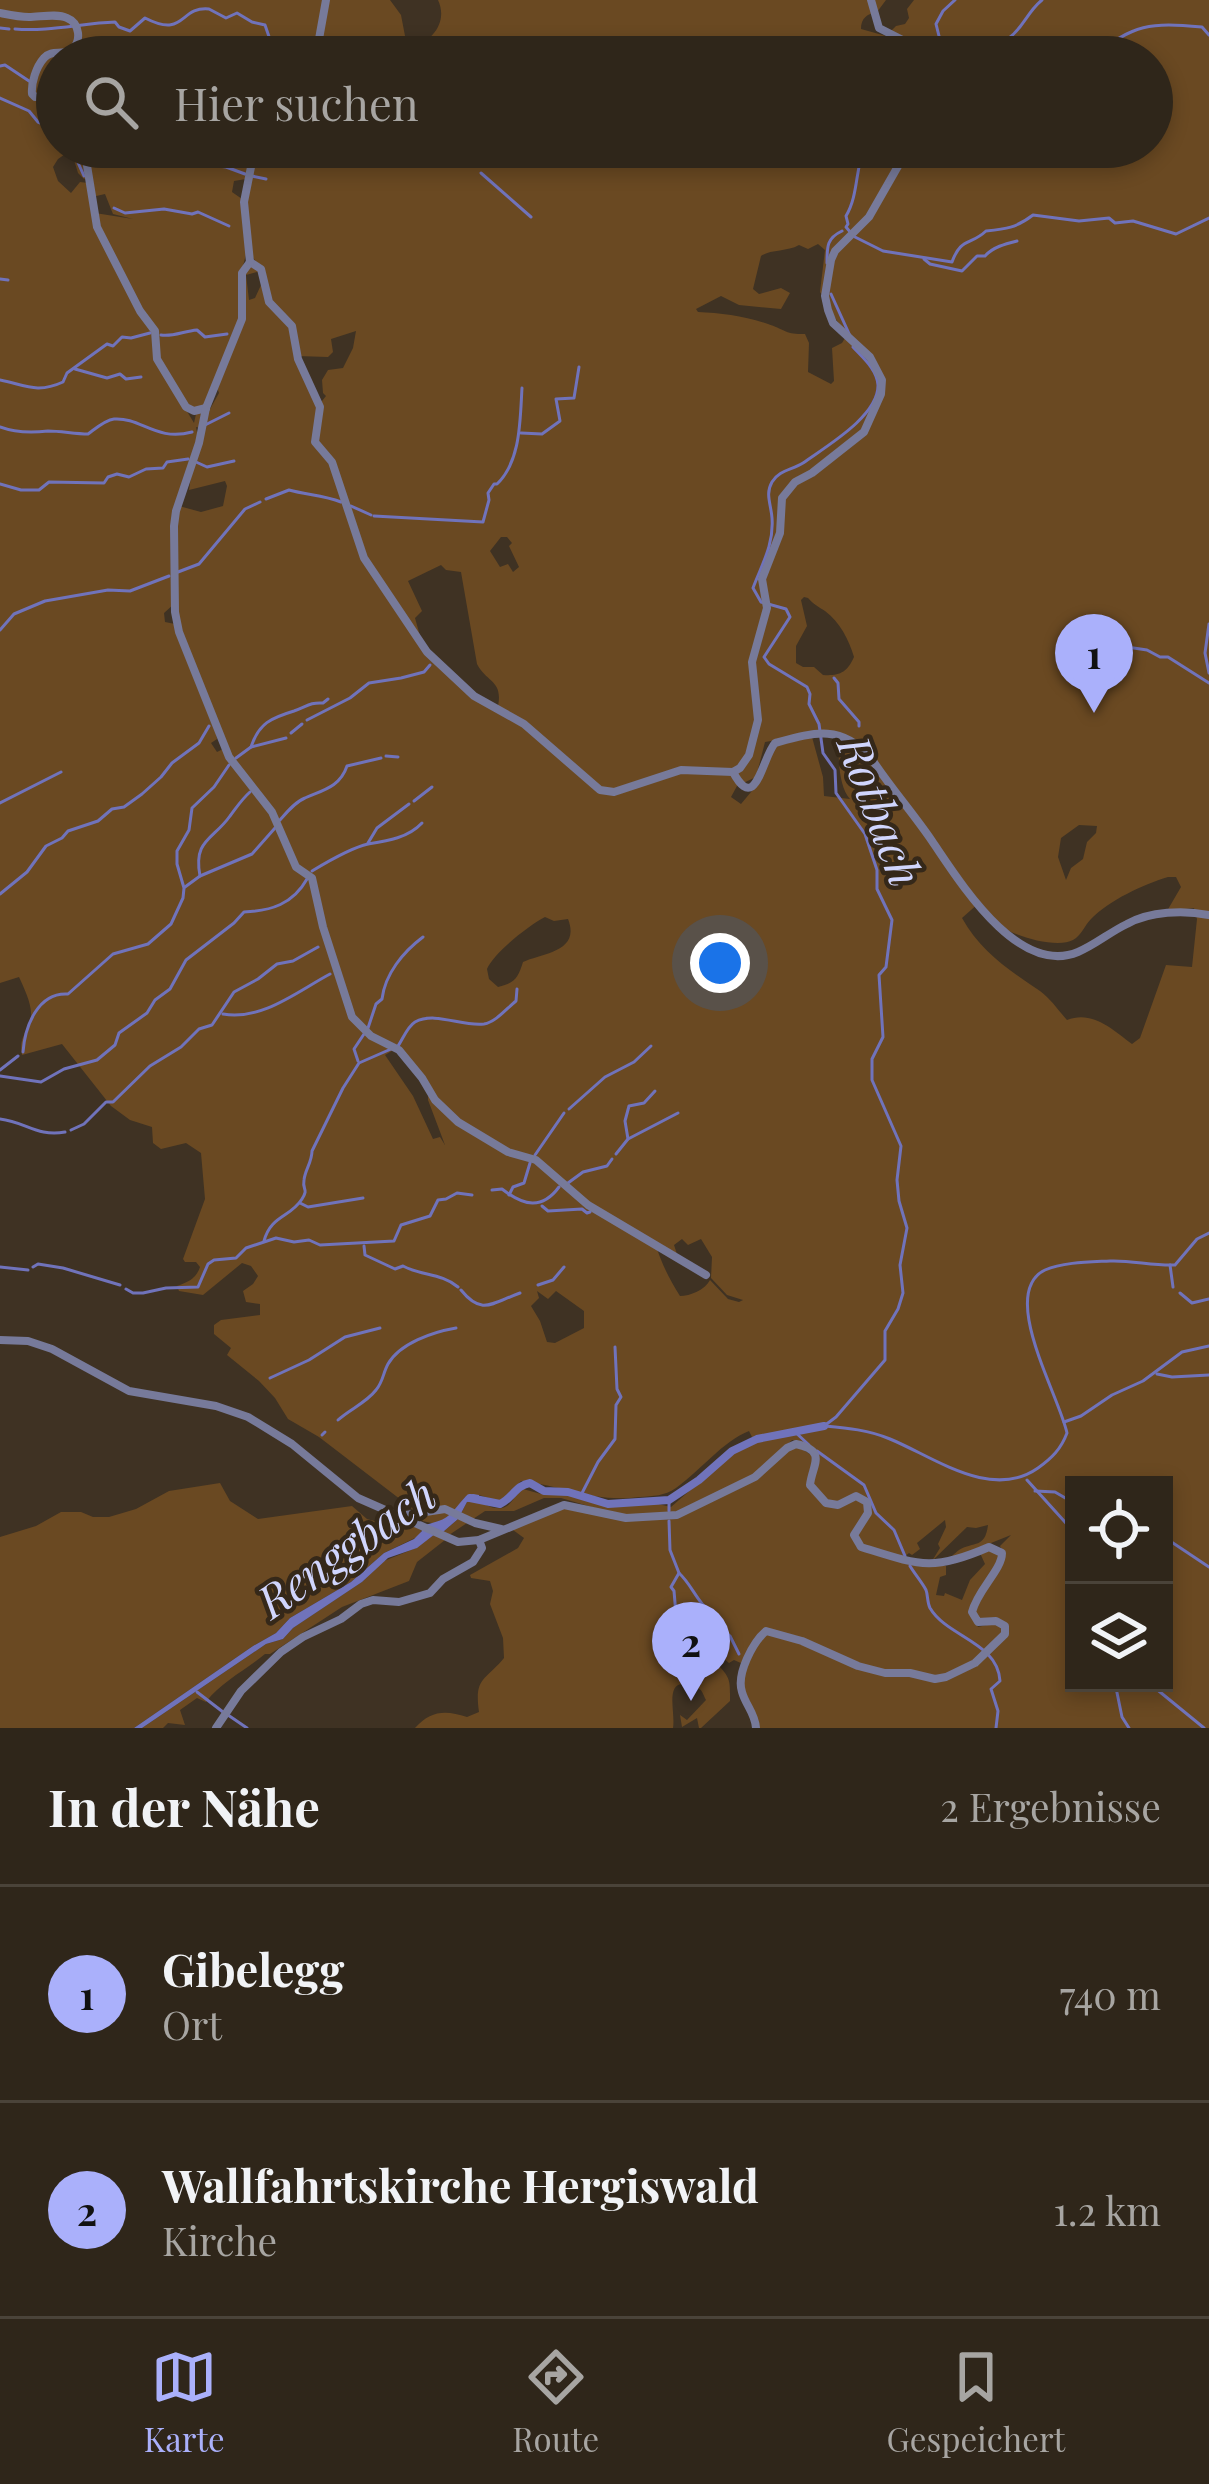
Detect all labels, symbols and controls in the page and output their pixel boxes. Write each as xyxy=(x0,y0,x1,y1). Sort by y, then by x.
search box xyxy=(36,36,1173,168)
icon: search xyxy=(78,69,144,135)
text: Hier suchen xyxy=(174,72,419,132)
pin: 1 xyxy=(1055,614,1133,713)
water label: Rotbach xyxy=(825,724,938,894)
your location xyxy=(690,933,750,993)
water label: Renggbach xyxy=(242,1462,446,1631)
map controls xyxy=(1065,1476,1173,1692)
button: locate xyxy=(1065,1476,1173,1584)
button: layers xyxy=(1065,1584,1173,1692)
pin: 2 xyxy=(652,1602,730,1701)
text: In der Nähe xyxy=(48,1772,320,1840)
text: 2 Ergebnisse xyxy=(940,1780,1161,1832)
text: Gibelegg xyxy=(162,1938,344,1998)
text: 1 xyxy=(80,1968,94,2020)
text: 740 m xyxy=(1059,1968,1161,2020)
text: Ort xyxy=(162,1998,222,2050)
text: Wallfahrtskirche Hergiswald xyxy=(162,2154,759,2214)
text: 2 xyxy=(77,2184,97,2236)
text: 1.2 km xyxy=(1053,2184,1161,2236)
text: Kirche xyxy=(162,2214,277,2266)
tab: Karte xyxy=(144,2344,225,2460)
tab: Route xyxy=(512,2344,599,2460)
tab: Gespeichert xyxy=(887,2344,1065,2460)

